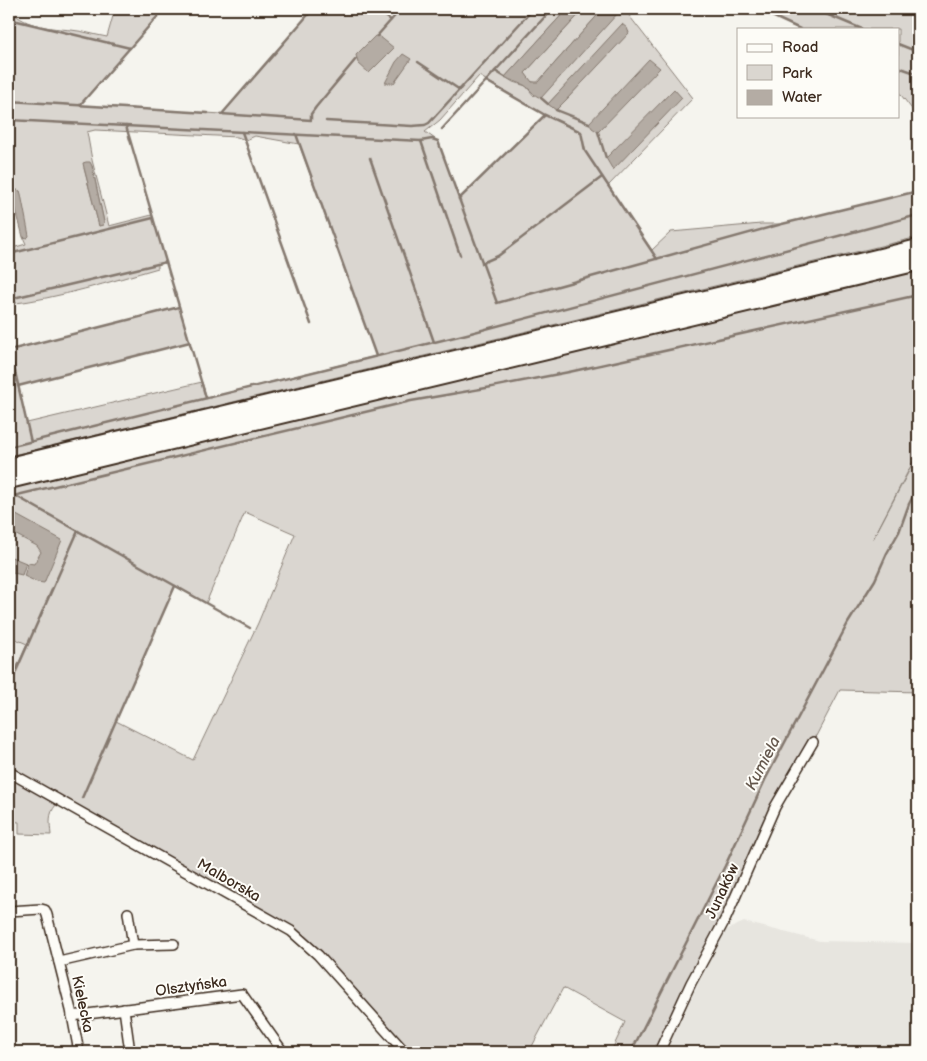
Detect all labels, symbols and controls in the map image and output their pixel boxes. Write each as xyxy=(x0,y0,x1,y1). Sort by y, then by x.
legend xyxy=(737,28,900,118)
text: Road xyxy=(782,38,818,57)
text: Park xyxy=(782,64,813,83)
text: Water xyxy=(782,88,822,107)
water label: Kumiela xyxy=(742,734,785,794)
street label: Malborska xyxy=(194,855,264,906)
street label: Junaków xyxy=(701,861,743,922)
street label: Olsztyńska xyxy=(154,972,228,1001)
street label: Kielecka xyxy=(67,974,98,1034)

